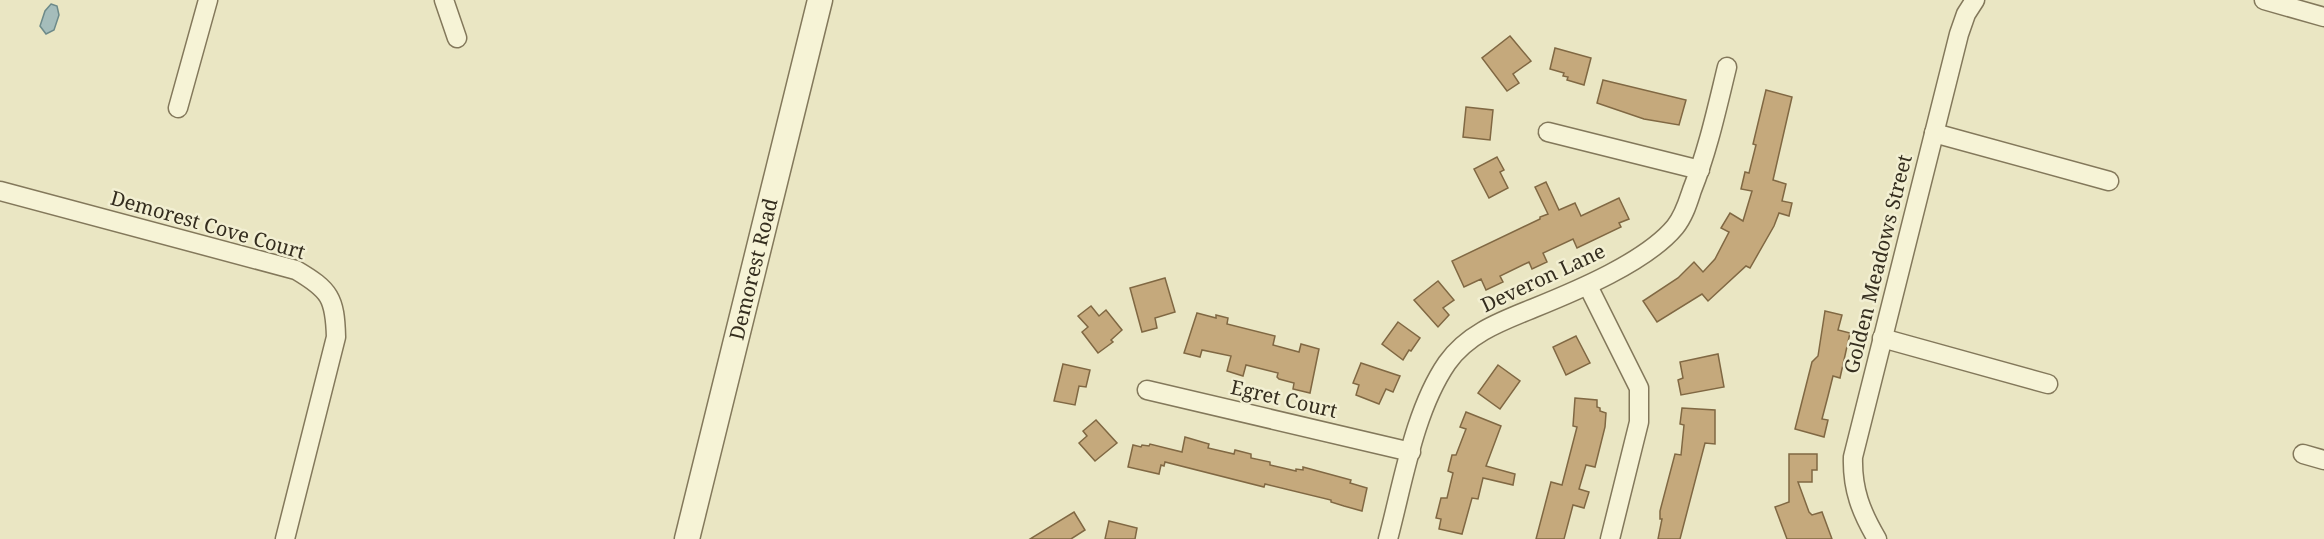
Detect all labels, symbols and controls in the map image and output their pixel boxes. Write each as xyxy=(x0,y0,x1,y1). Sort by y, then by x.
street label: Golden Meadows Street xyxy=(1837,152,1918,376)
street label: Demorest Cove Court xyxy=(108,184,309,265)
street label: Demorest Road xyxy=(723,195,784,343)
street label: Deveron Lane xyxy=(1476,237,1609,318)
street label: Egret Court xyxy=(1228,373,1340,424)

